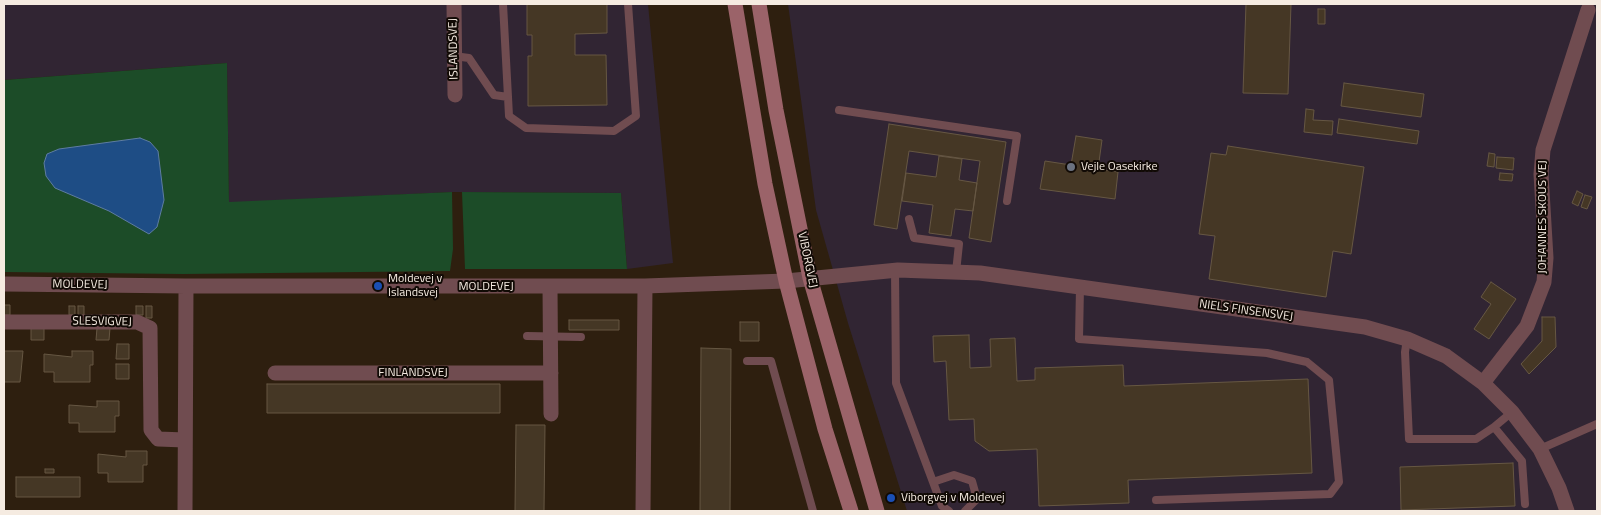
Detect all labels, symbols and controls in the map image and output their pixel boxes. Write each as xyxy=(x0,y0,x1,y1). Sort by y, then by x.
street label: ISLANDSVEJ xyxy=(446,18,462,80)
place label: Vejle Oasekirke xyxy=(1081,160,1158,174)
street label: JOHANNES SKOUS VEJ xyxy=(1536,160,1550,274)
marker: Vejle Oasekirke xyxy=(1065,161,1077,173)
street label: VIBORGVEJ xyxy=(794,231,820,289)
place label: Moldevej v Islandsvej xyxy=(388,272,442,300)
street label: MOLDEVEJ xyxy=(52,277,108,293)
marker: Moldevej v Islandsvej xyxy=(372,280,384,292)
street label: MOLDEVEJ xyxy=(458,280,514,294)
street label: NIELS FINSENSVEJ xyxy=(1198,297,1294,325)
street label: SLESVIGVEJ xyxy=(72,314,132,330)
street label: FINLANDSVEJ xyxy=(378,366,448,380)
place label: Viborgvej v Moldevej xyxy=(901,491,1005,505)
marker: Viborgvej v Moldevej xyxy=(885,492,897,504)

